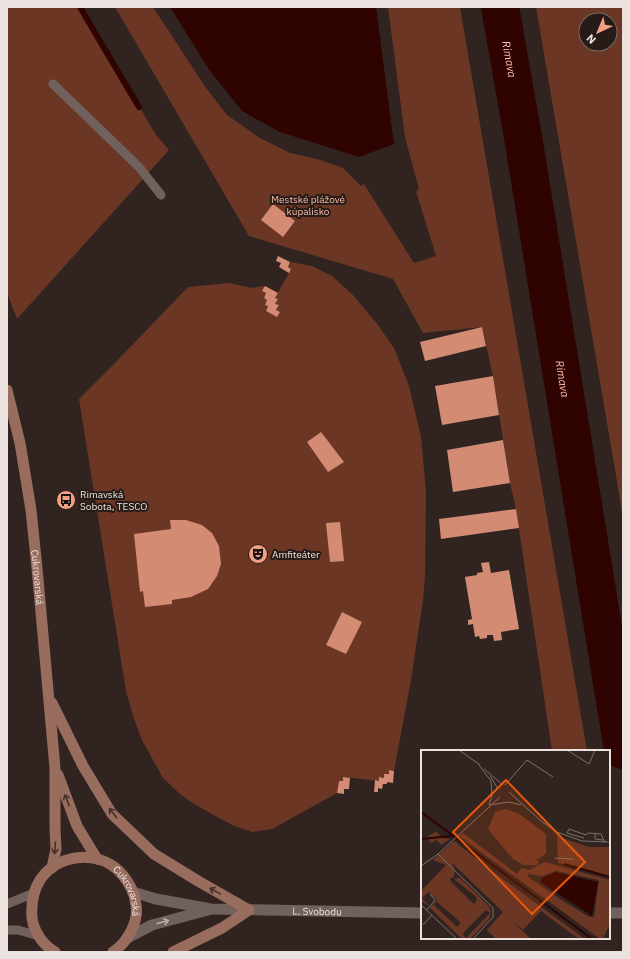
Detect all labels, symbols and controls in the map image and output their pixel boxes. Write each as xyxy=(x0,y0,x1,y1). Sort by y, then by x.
north arrow xyxy=(578,12,618,52)
text: N xyxy=(583,31,599,47)
water label: Rimava xyxy=(499,40,519,79)
park label: Mestské plážové kúpalisko xyxy=(271,193,345,218)
water label: Rimava xyxy=(553,359,572,398)
place label: Rimavská Sobota, TESCO xyxy=(80,488,147,513)
bus stop icon: Rimavská Sobota, TESCO xyxy=(55,489,77,511)
theatre icon: Amfiteáter xyxy=(247,543,269,565)
place label: Amfiteáter xyxy=(272,548,320,561)
street label: Cukrovarská xyxy=(28,549,46,606)
inset map xyxy=(421,750,610,939)
one-way arrow xyxy=(63,793,70,806)
one-way arrow xyxy=(108,807,117,818)
one-way arrow xyxy=(52,841,59,854)
street label: Cukrovarská xyxy=(110,863,143,918)
one-way arrow xyxy=(209,886,221,894)
street label: L. Svobodu xyxy=(292,905,342,918)
one-way arrow xyxy=(156,918,169,926)

